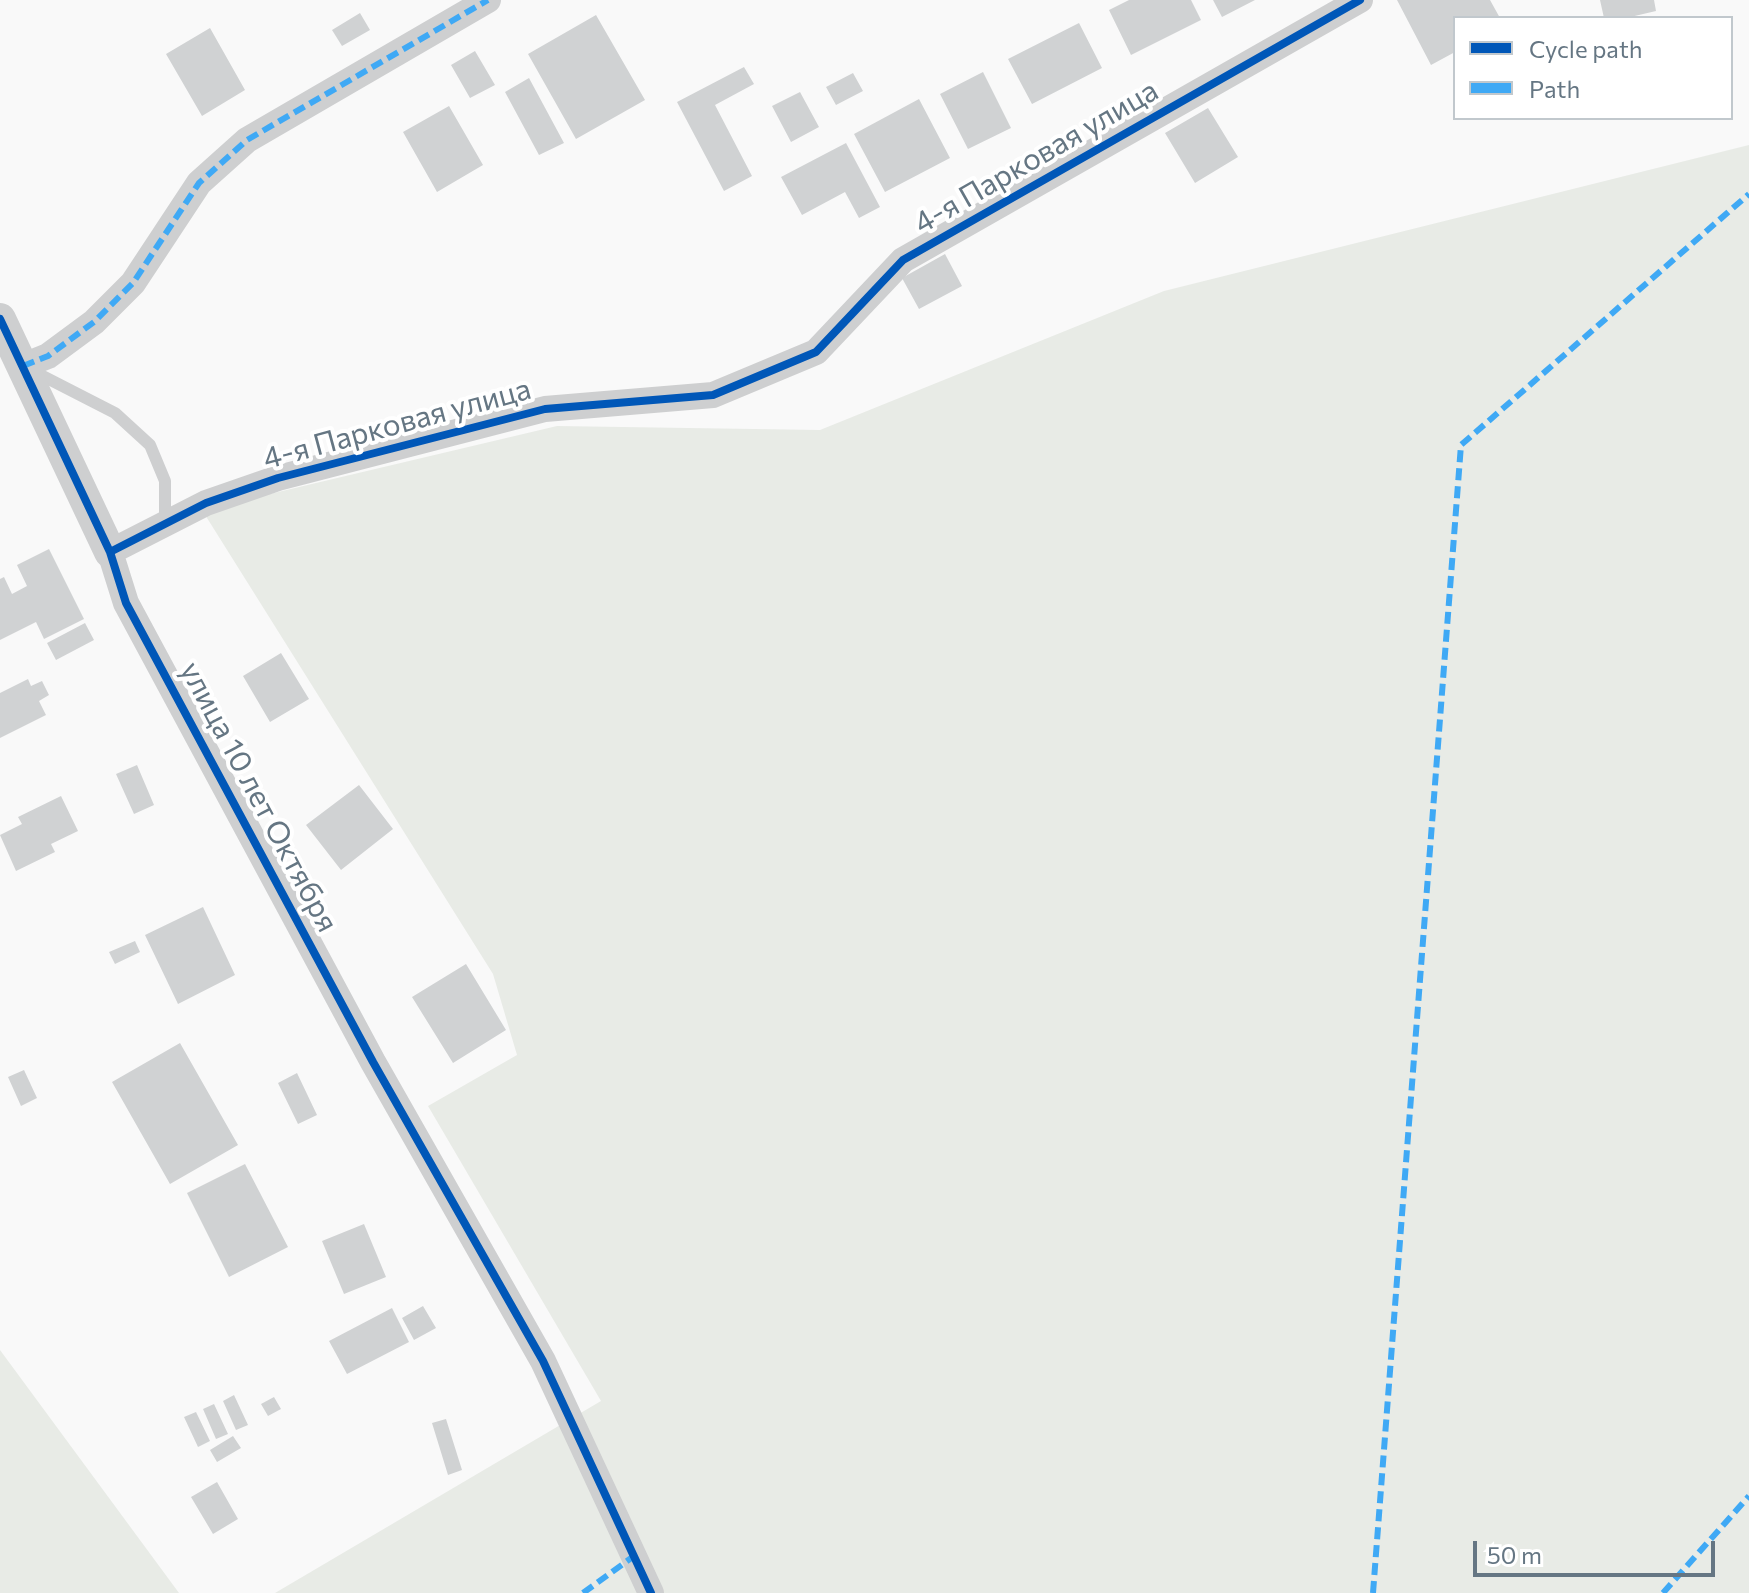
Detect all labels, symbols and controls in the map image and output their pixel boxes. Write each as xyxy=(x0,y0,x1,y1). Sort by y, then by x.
legend xyxy=(1453,16,1733,120)
text: Cycle path xyxy=(1529,34,1643,63)
street label: 4-я Парковая улица xyxy=(907,72,1165,242)
text: Path xyxy=(1529,74,1580,103)
street label: 4-я Парковая улица xyxy=(259,371,535,477)
street label: улица 10 лет Октября xyxy=(172,656,346,938)
scale bar xyxy=(1477,1525,1719,1575)
text: 50 m xyxy=(1487,1540,1542,1569)

